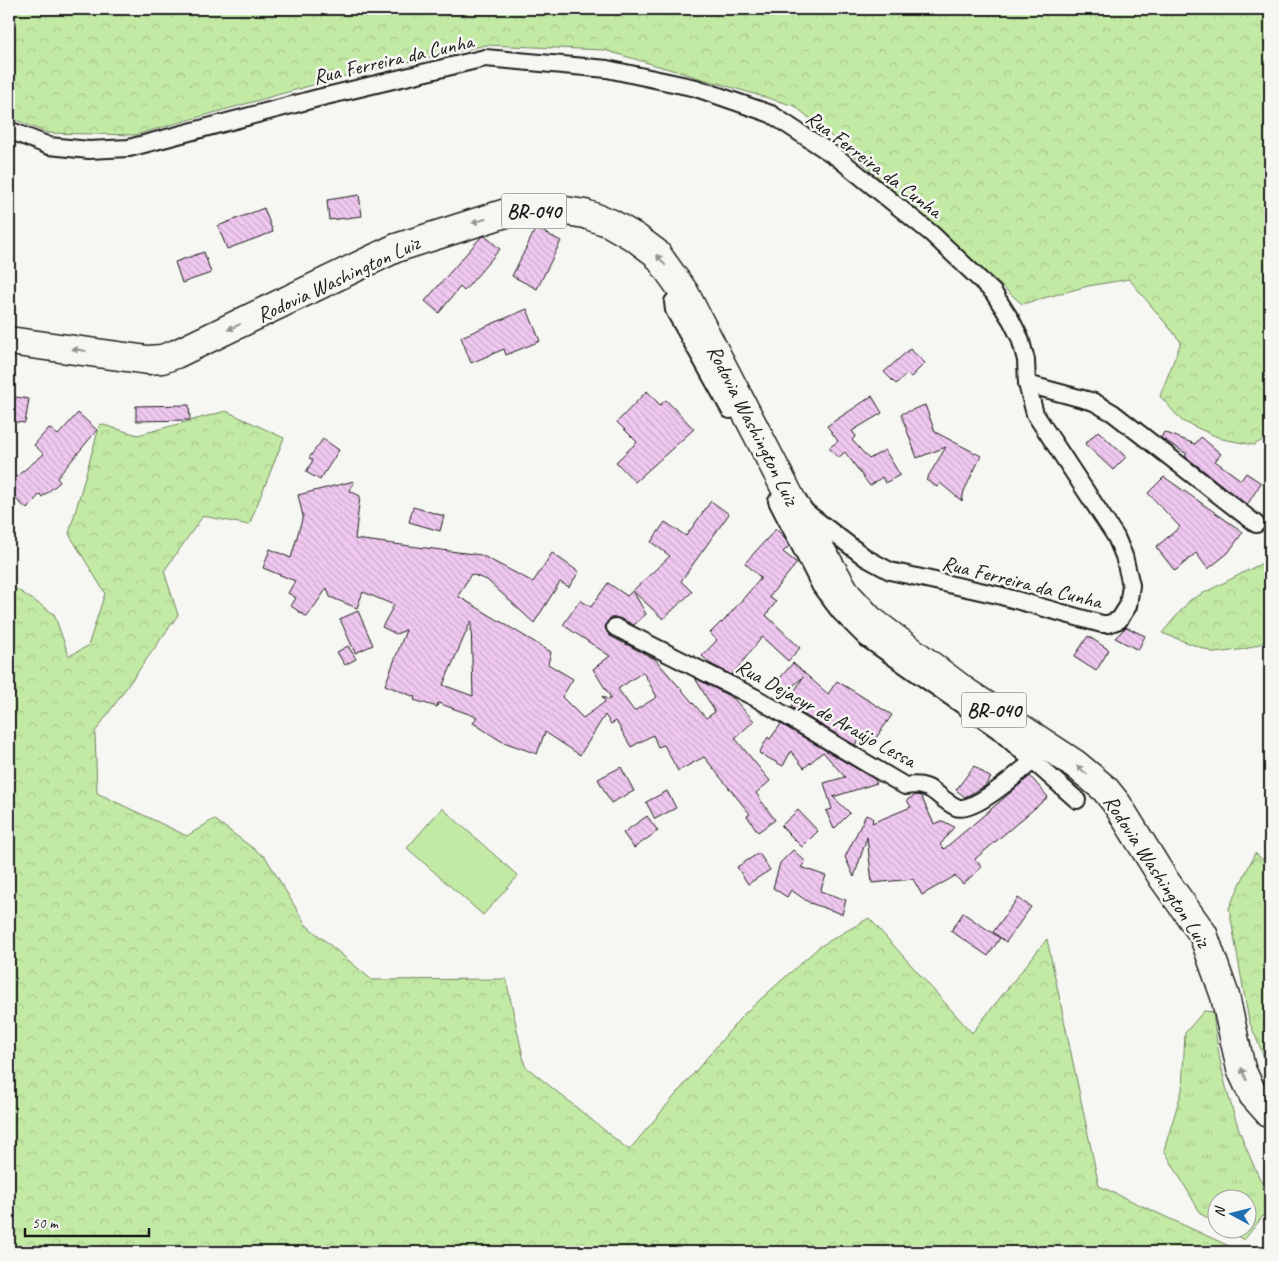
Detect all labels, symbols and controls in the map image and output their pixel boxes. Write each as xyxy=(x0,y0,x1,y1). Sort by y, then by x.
street label: Rua Ferreira da Cunha xyxy=(310,27,478,90)
street label: Rua Ferreira da Cunha xyxy=(801,104,949,225)
road number: BR-040 xyxy=(502,194,566,228)
one-way arrow xyxy=(471,218,486,226)
street label: Rodovia Washington Luiz xyxy=(252,229,425,328)
one-way arrow xyxy=(655,254,666,267)
one-way arrow xyxy=(227,324,241,332)
street label: Rodovia Washington Luiz xyxy=(701,340,805,511)
one-way arrow xyxy=(70,346,86,354)
street label: Rua Ferreira da Cunha xyxy=(940,550,1107,615)
street label: Rua Dejacyr de Araújo Lessa xyxy=(732,653,923,774)
road number: BR-040 xyxy=(962,692,1026,728)
one-way arrow xyxy=(1076,764,1089,775)
street label: Rodovia Washington Luiz xyxy=(1098,790,1217,953)
one-way arrow xyxy=(1239,1067,1247,1081)
north arrow xyxy=(1206,1188,1256,1238)
text: N xyxy=(1211,1205,1229,1218)
scale bar xyxy=(25,1206,149,1238)
text: 50 m xyxy=(32,1214,59,1233)

